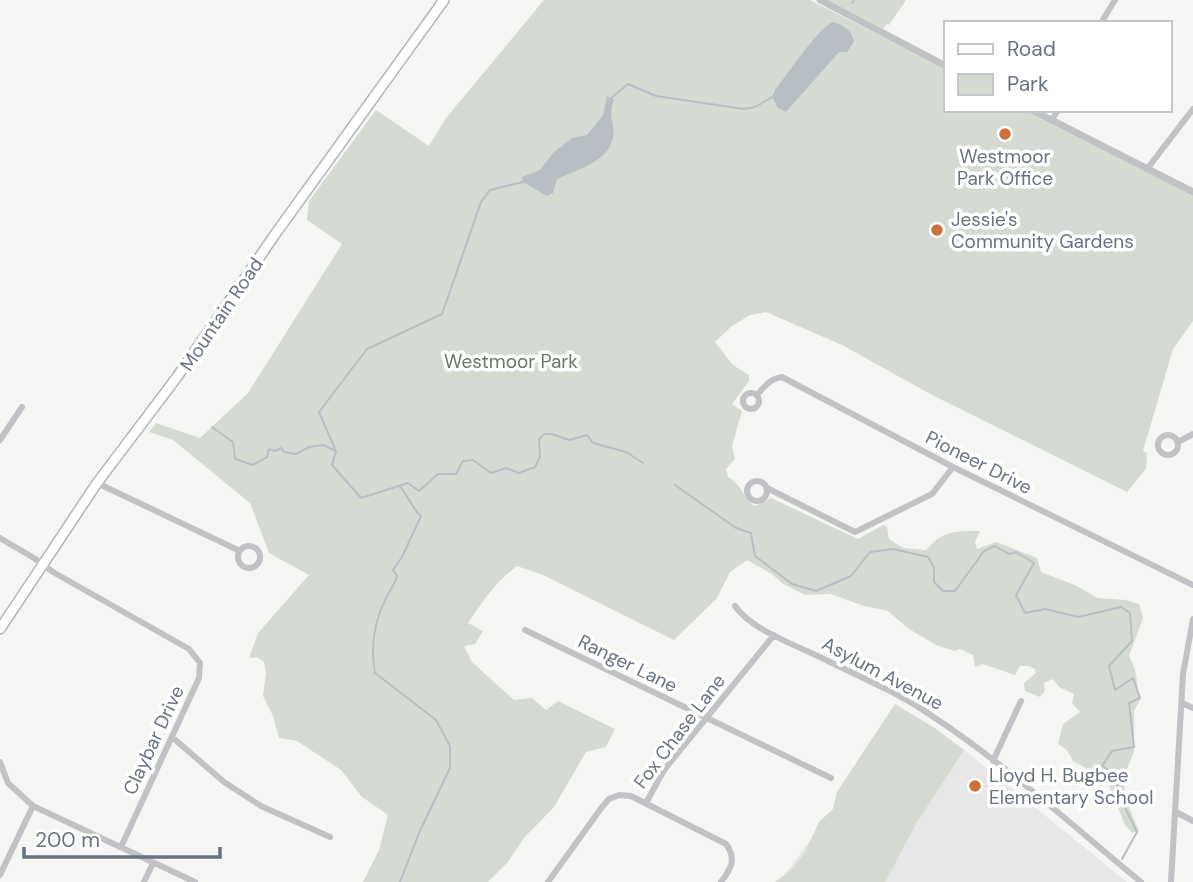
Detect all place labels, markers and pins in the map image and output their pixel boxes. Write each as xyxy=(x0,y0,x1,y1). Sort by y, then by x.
marker: Westmoor Park Office xyxy=(997,126,1013,142)
place label: Westmoor Park Office xyxy=(957,144,1053,191)
place label: Jessie's Community Gardens xyxy=(951,207,1134,254)
marker: Jessie's Community Gardens xyxy=(929,222,945,238)
place label: Lloyd H. Bugbee Elementary School xyxy=(989,763,1153,810)
marker: Lloyd H. Bugbee Elementary School xyxy=(967,778,983,794)

